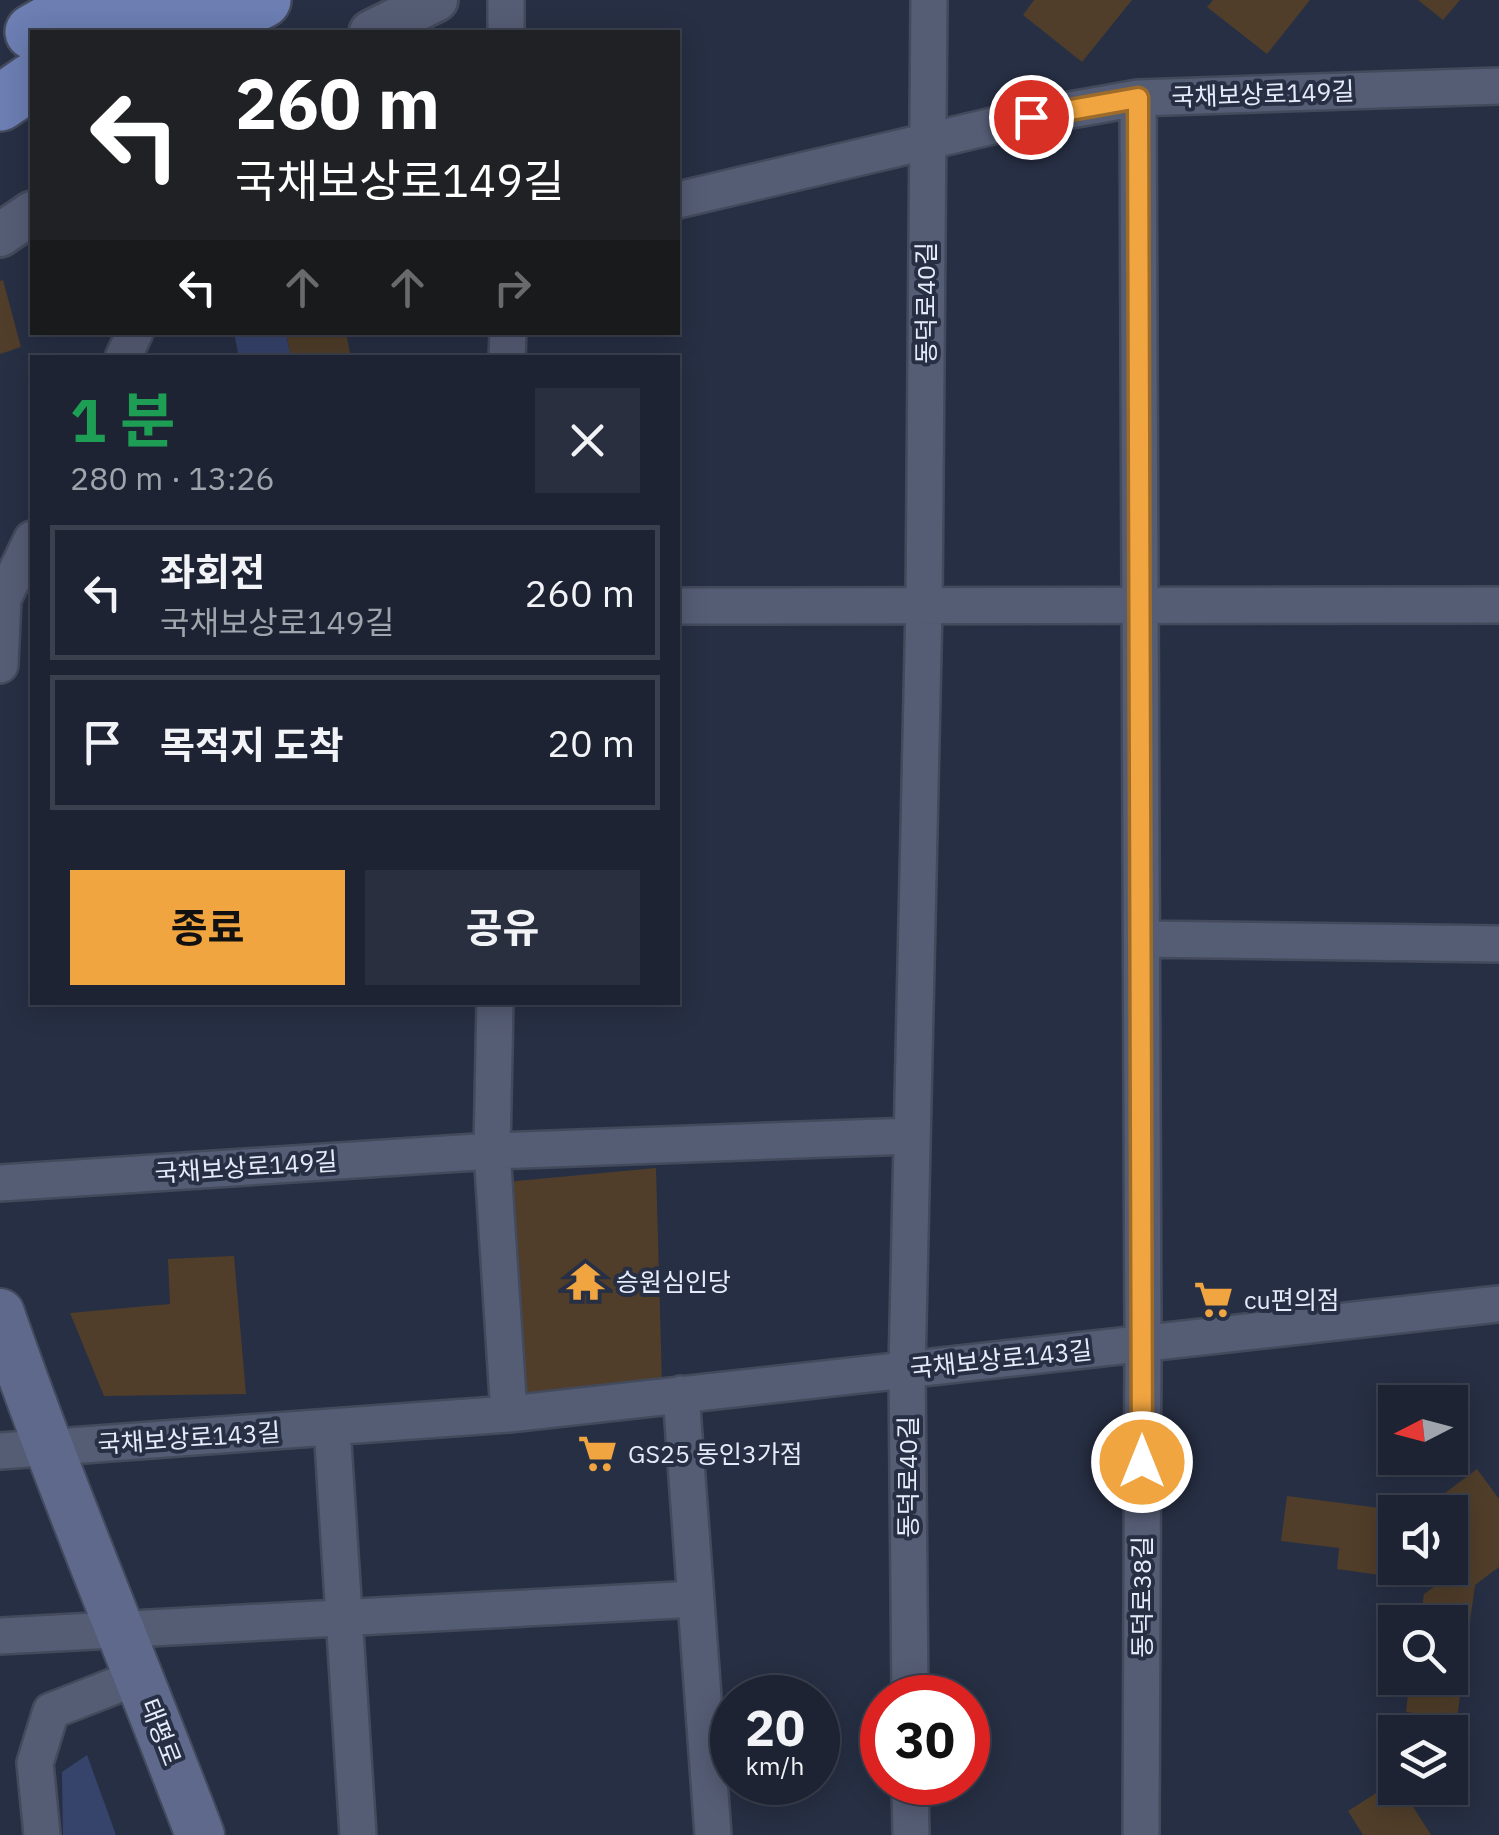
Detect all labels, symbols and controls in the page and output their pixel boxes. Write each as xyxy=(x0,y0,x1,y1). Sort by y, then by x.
text: 260 m xyxy=(235,57,440,148)
icon: left xyxy=(70,70,200,200)
street label: 국채보상로149길 xyxy=(1171,74,1355,113)
pin xyxy=(989,75,1074,160)
icon: arrive xyxy=(1004,90,1059,145)
text: 국채보상로149길 xyxy=(235,151,564,209)
street label: 동덕로40길 xyxy=(909,242,942,364)
icon: left xyxy=(170,260,225,315)
icon: ahead xyxy=(275,260,330,315)
icon: ahead xyxy=(380,260,435,315)
icon: right xyxy=(485,260,540,315)
text: 1 분 xyxy=(70,380,175,459)
button: close xyxy=(535,388,640,493)
text: 280 m · 13:26 xyxy=(70,457,275,499)
text: 좌회전 xyxy=(160,547,265,596)
icon: left xyxy=(75,565,130,620)
text: 260 m xyxy=(524,568,635,617)
text: 국채보상로149길 xyxy=(160,601,394,643)
icon: arrive xyxy=(75,715,130,770)
text: 20 m xyxy=(547,718,635,767)
text: 목적지 도착 xyxy=(160,720,344,769)
button: 종료 xyxy=(70,870,345,985)
button: 공유 xyxy=(365,870,640,985)
street label: 국채보상로149길 xyxy=(154,1144,338,1189)
temple icon: 승원심인당 xyxy=(565,1261,607,1303)
place label: 승원심인당 xyxy=(616,1265,731,1298)
supermarket icon: cu편의점 xyxy=(1193,1279,1235,1321)
place label: cu편의점 xyxy=(1244,1283,1340,1316)
street label: 국채보상로143길 xyxy=(908,1333,1094,1384)
north arrow xyxy=(1378,1385,1468,1475)
map controls xyxy=(1378,1385,1468,1805)
position arrow xyxy=(1090,1410,1194,1514)
street label: 국채보상로143길 xyxy=(97,1415,281,1460)
street label: 동덕로40길 xyxy=(891,1416,924,1538)
supermarket icon: GS25 동인3가점 xyxy=(577,1433,619,1475)
place label: GS25 동인3가점 xyxy=(628,1437,803,1470)
button: sound xyxy=(1378,1495,1468,1585)
street label: 동덕로38길 xyxy=(1125,1536,1158,1658)
button: search xyxy=(1378,1605,1468,1695)
speed limit sign: 30 xyxy=(860,1675,990,1805)
street label: 태평로 xyxy=(134,1694,189,1770)
text: 20 xyxy=(745,1695,805,1760)
button: layers xyxy=(1378,1715,1468,1805)
text: km/h xyxy=(746,1749,804,1782)

